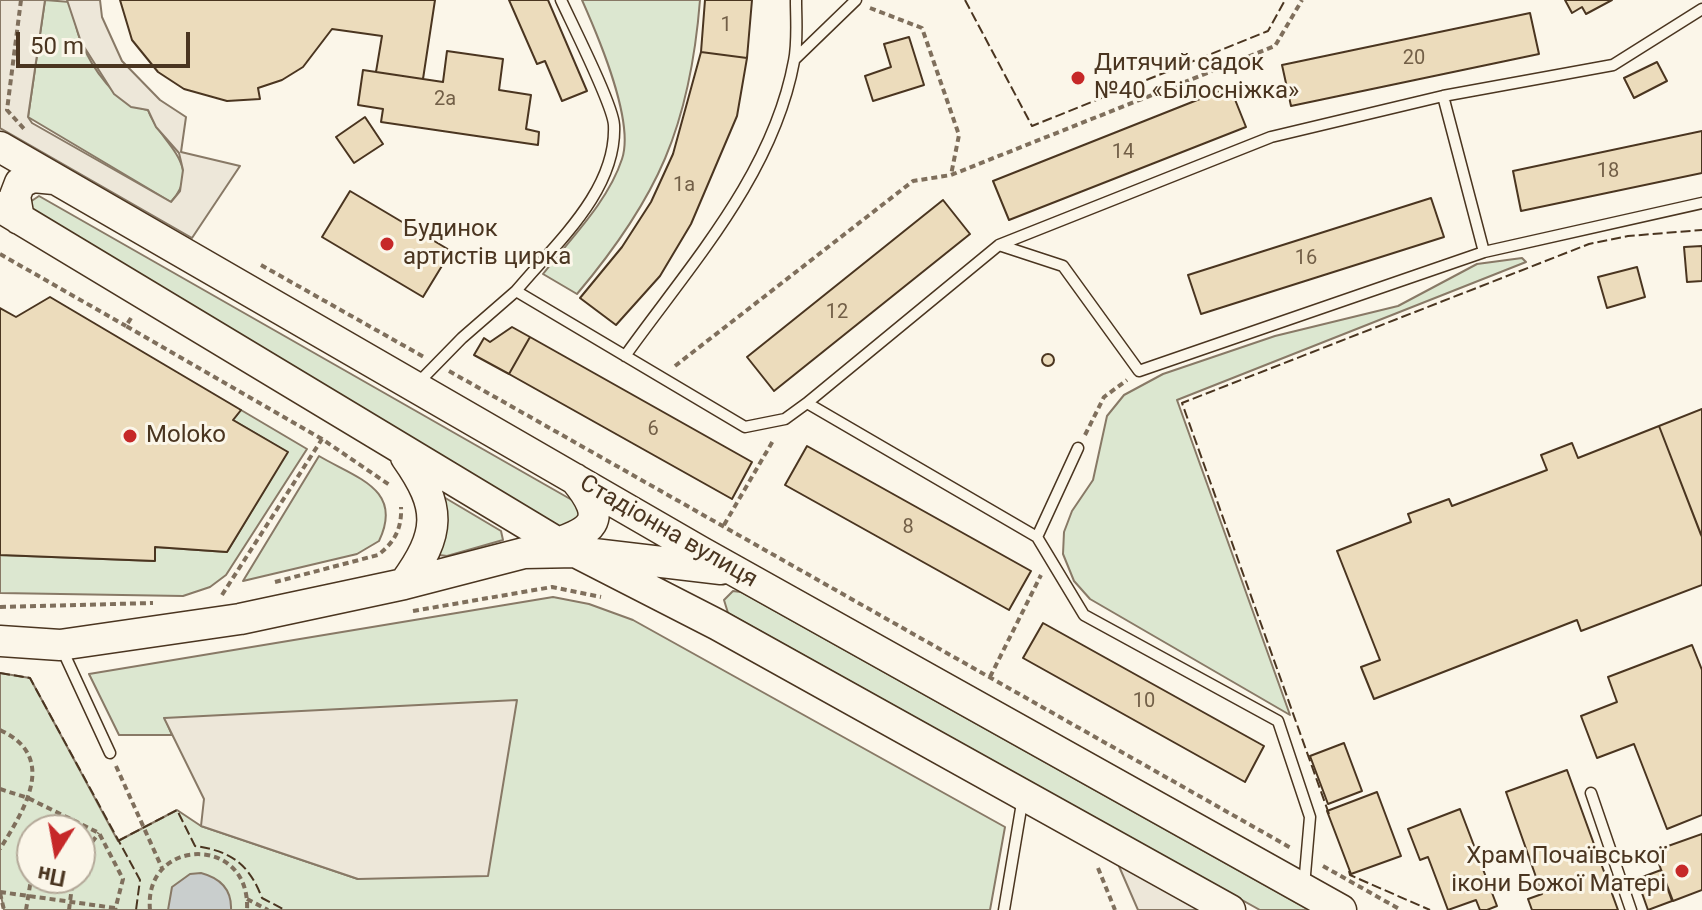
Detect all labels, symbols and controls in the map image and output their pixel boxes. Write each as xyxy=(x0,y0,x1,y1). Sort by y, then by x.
house number: 1 xyxy=(720,14,732,38)
scale bar xyxy=(20,16,194,66)
text: 50 m xyxy=(30,32,84,60)
house number: 20 xyxy=(1403,47,1425,71)
place label: Дитячий садок №40 «Білосніжка» xyxy=(1094,50,1299,106)
marker: Дитячий садок №40 «Білосніжка» xyxy=(1069,69,1087,87)
house number: 2а xyxy=(434,88,456,112)
house number: 14 xyxy=(1112,141,1134,165)
house number: 18 xyxy=(1597,160,1619,184)
house number: 1а xyxy=(673,174,695,198)
place label: Будинок артистів цирка xyxy=(403,216,571,272)
marker: Будинок артистів цирка xyxy=(378,235,396,253)
house number: 16 xyxy=(1295,247,1317,271)
house number: 12 xyxy=(826,301,848,325)
house number: 6 xyxy=(647,418,659,442)
place label: Moloko xyxy=(146,422,226,450)
marker: Moloko xyxy=(121,427,139,445)
street label: Стадіонна вулиця xyxy=(574,469,762,595)
house number: 8 xyxy=(902,516,914,540)
house number: 10 xyxy=(1133,690,1155,714)
north arrow xyxy=(16,814,96,894)
place label: Храм Почаївської ікони Божої Матері xyxy=(1451,843,1666,899)
text: Пн xyxy=(36,861,68,891)
marker: Храм Почаївської ікони Божої Матері xyxy=(1673,862,1691,880)

